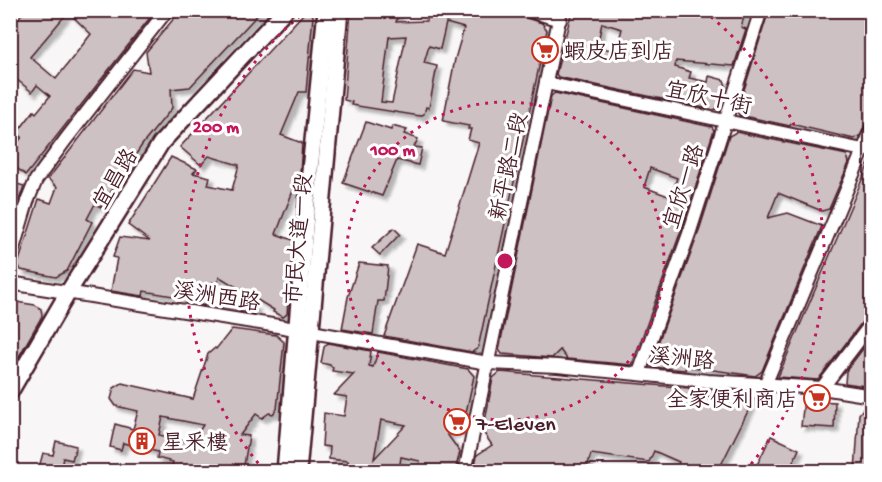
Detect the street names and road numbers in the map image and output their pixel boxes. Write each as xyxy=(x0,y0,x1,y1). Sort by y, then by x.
street label: 宜欣十街 xyxy=(662,77,754,122)
street label: 新平路二段 xyxy=(485,110,535,223)
street label: 宜欣一路 xyxy=(658,141,712,233)
street label: 宜昌路 xyxy=(88,144,146,215)
street label: 市民大道一段 xyxy=(281,172,320,306)
street label: 溪洲西路 xyxy=(171,277,262,319)
street label: 溪洲路 xyxy=(647,343,716,377)

